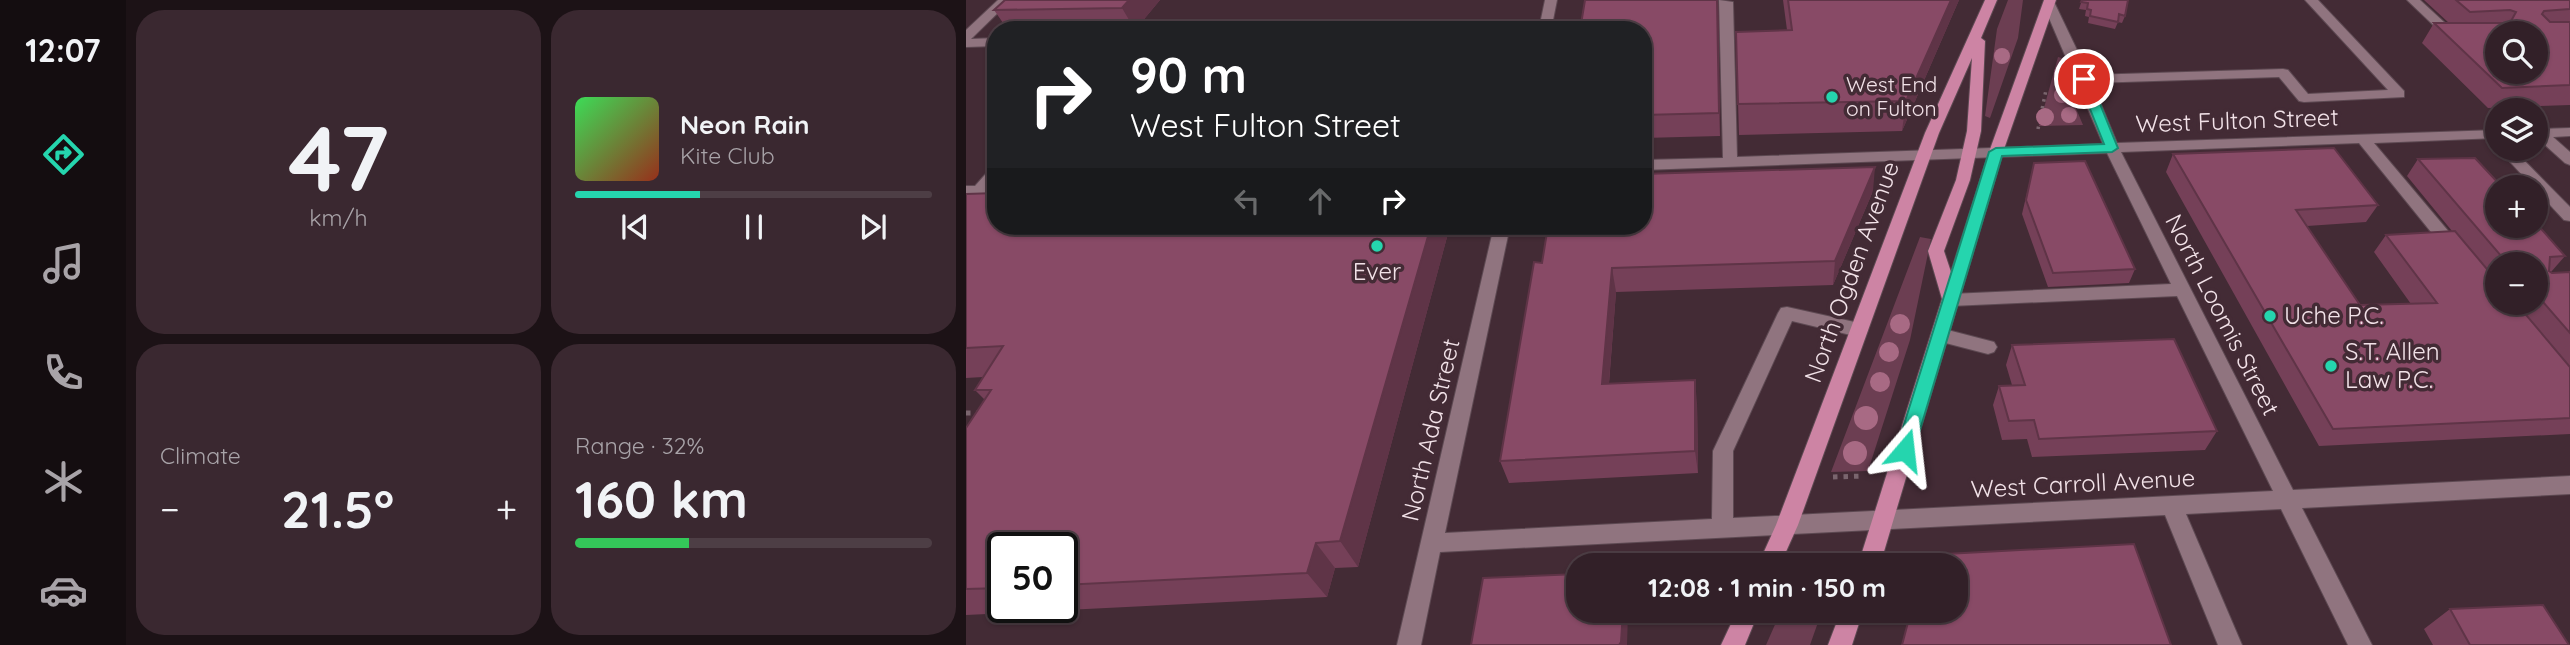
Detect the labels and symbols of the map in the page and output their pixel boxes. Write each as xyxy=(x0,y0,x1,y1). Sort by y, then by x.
pin xyxy=(2054,49,2114,109)
place label: West End on Fulton xyxy=(1846,71,1937,121)
marker: West End on Fulton xyxy=(1824,89,1840,105)
street label: West Fulton Street xyxy=(2135,101,2339,139)
street label: North Ogden Avenue xyxy=(1797,157,1905,386)
street label: North Loomis Street xyxy=(2159,209,2287,420)
marker: Ever xyxy=(1369,238,1385,254)
place label: Ever xyxy=(1353,256,1401,286)
place label: Uche P.C. xyxy=(2284,300,2384,330)
marker: Uche P.C. xyxy=(2262,308,2278,324)
street label: North Ada Street xyxy=(1394,336,1466,524)
place label: S.T. Allen Law P.C. xyxy=(2345,336,2440,394)
marker: S.T. Allen Law P.C. xyxy=(2323,358,2339,374)
position arrow xyxy=(1868,413,1942,487)
street label: West Carroll Avenue xyxy=(1970,462,2196,504)
speed limit sign: 50 xyxy=(987,532,1078,623)

